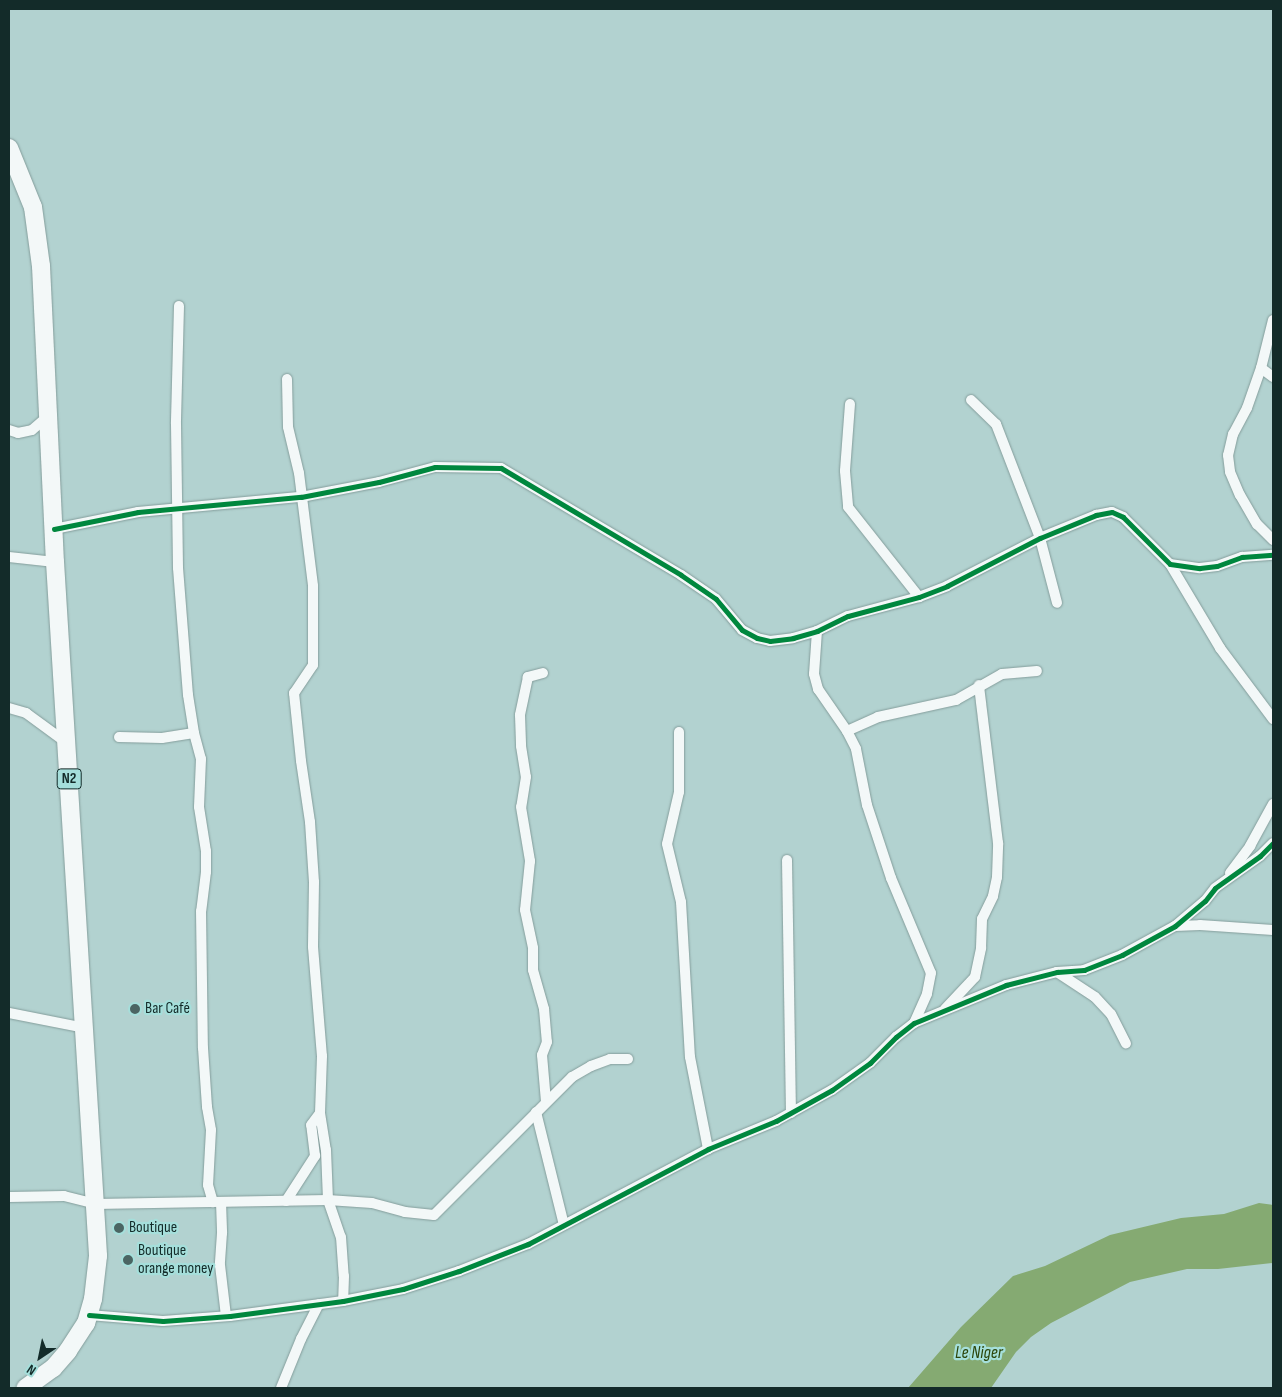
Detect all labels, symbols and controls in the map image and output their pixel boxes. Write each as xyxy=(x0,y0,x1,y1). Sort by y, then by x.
road number: N2 xyxy=(56,766,82,792)
place label: Bar Café xyxy=(145,999,190,1019)
marker: Bar Café xyxy=(129,1003,141,1015)
place label: Boutique xyxy=(129,1218,177,1238)
marker: Boutique xyxy=(113,1222,125,1234)
place label: Boutique orange money xyxy=(138,1241,214,1279)
marker: Boutique orange money xyxy=(122,1254,134,1266)
north arrow xyxy=(15,1332,65,1382)
water label: Le Niger xyxy=(955,1342,1003,1364)
text: N xyxy=(23,1361,39,1379)

